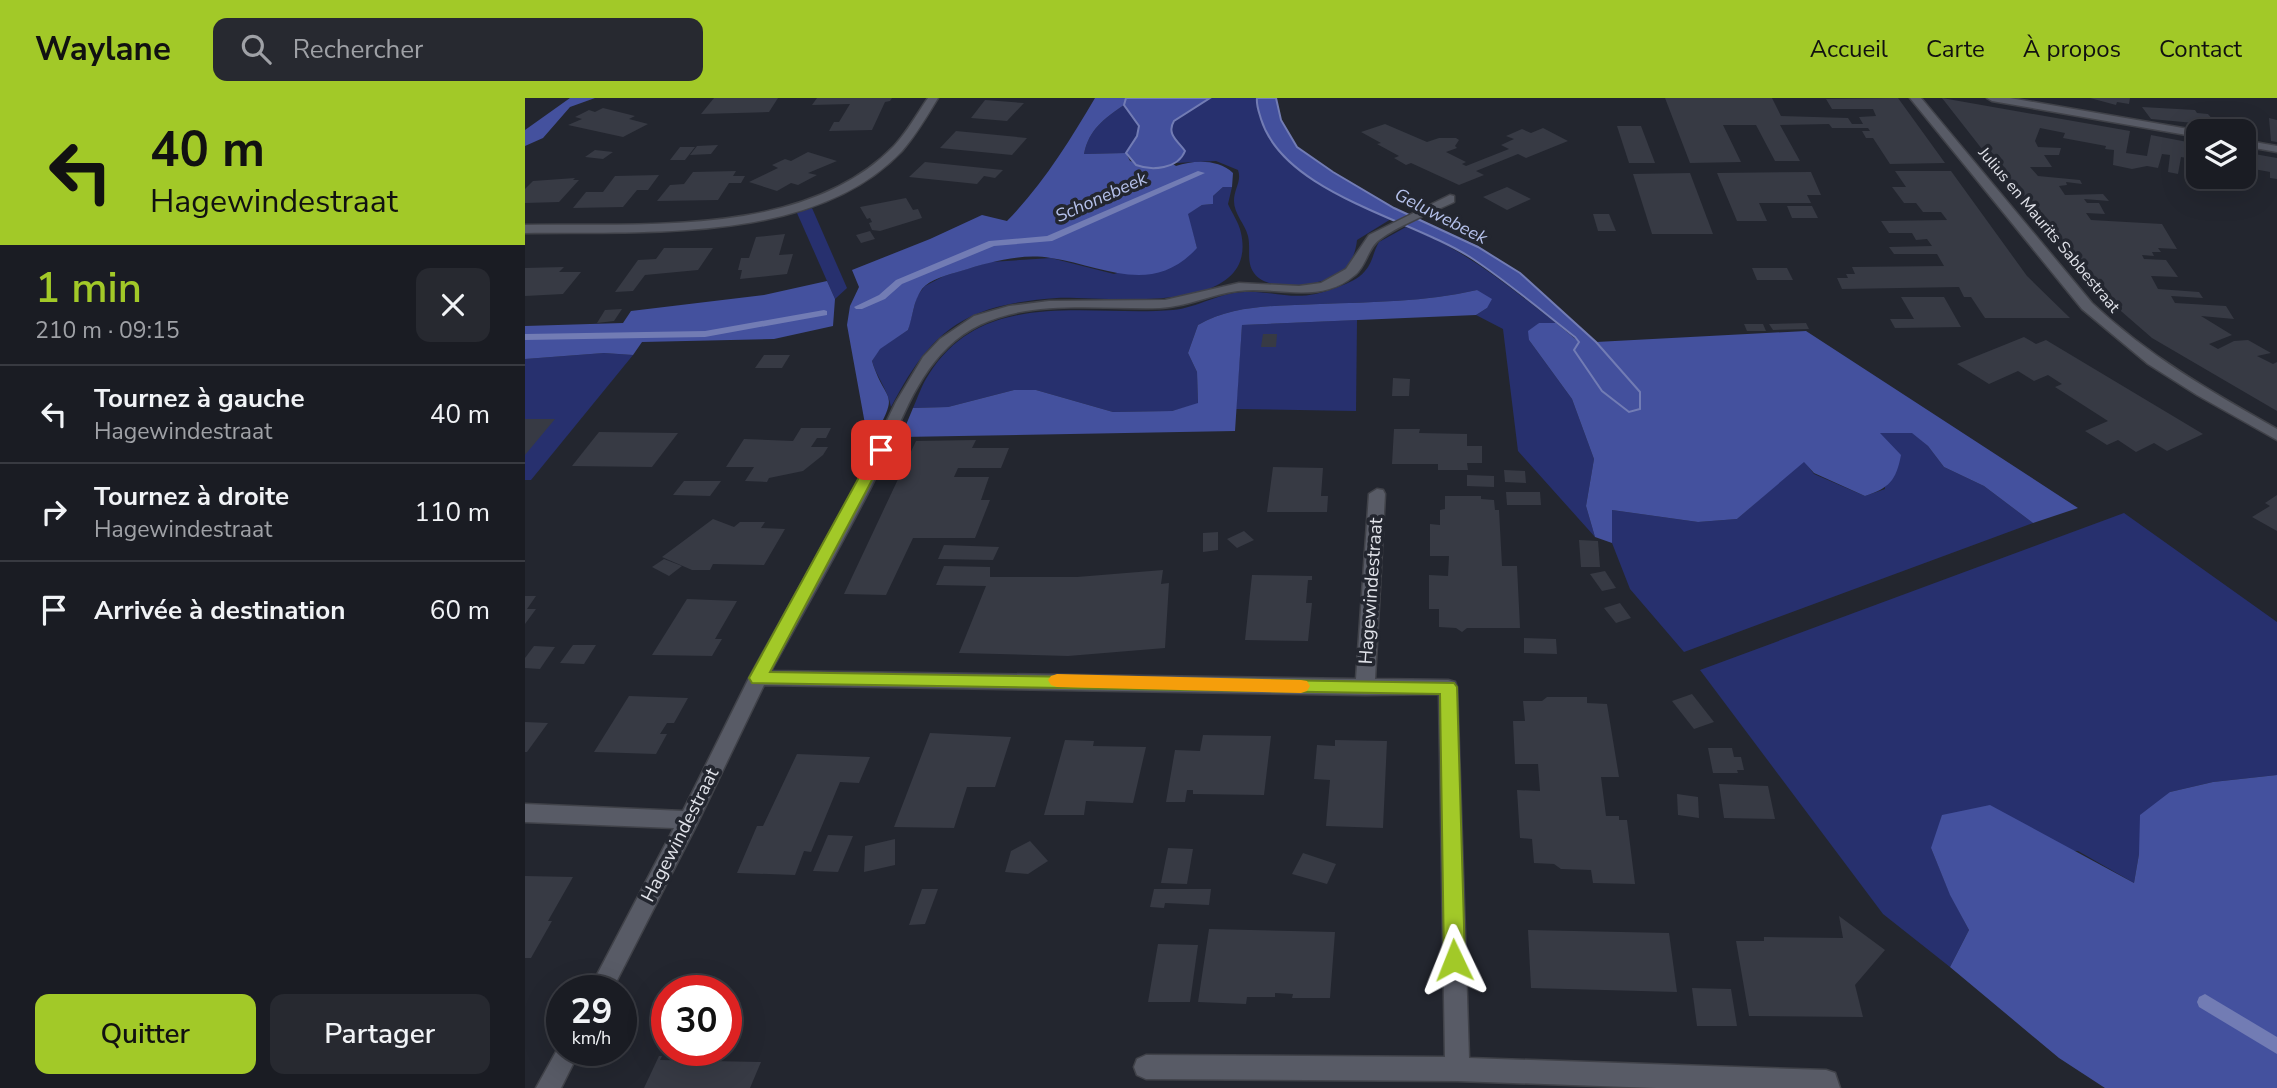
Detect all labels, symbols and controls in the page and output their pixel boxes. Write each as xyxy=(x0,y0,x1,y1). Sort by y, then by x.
search box xyxy=(213,18,703,81)
text: Waylane xyxy=(35,27,171,72)
icon: search xyxy=(237,30,275,68)
text: Rechercher xyxy=(293,32,423,67)
text: Accueil xyxy=(1810,33,1888,65)
text: Carte xyxy=(1926,33,1985,65)
text: À propos xyxy=(2023,33,2121,65)
text: Contact xyxy=(2159,33,2242,65)
text: 40 m xyxy=(150,116,265,183)
map controls xyxy=(2186,119,2256,189)
button: layers xyxy=(2186,119,2256,189)
icon: left xyxy=(35,126,126,217)
street label: Julius en Maurits Sabbestraat xyxy=(1972,142,2125,318)
water label: Schonebeek xyxy=(1051,166,1152,228)
text: Hagewindestraat xyxy=(150,180,398,223)
water label: Geluwebeek xyxy=(1390,182,1492,250)
text: 1 min xyxy=(35,260,142,317)
button: close xyxy=(416,268,490,342)
text: 210 m · 09:15 xyxy=(35,315,180,346)
text: Tournez à gauche xyxy=(94,381,305,416)
icon: left xyxy=(35,395,73,433)
text: 40 m xyxy=(430,397,490,432)
text: Hagewindestraat xyxy=(94,416,272,447)
pin xyxy=(851,420,911,480)
icon: arrive xyxy=(862,431,900,469)
text: Tournez à droite xyxy=(94,479,289,514)
icon: right xyxy=(35,493,73,531)
text: 110 m xyxy=(414,495,490,530)
text: Hagewindestraat xyxy=(94,514,272,545)
street label: Hagewindestraat xyxy=(1353,516,1389,665)
icon: arrive xyxy=(35,591,73,629)
text: Arrivée à destination xyxy=(94,593,345,628)
text: 60 m xyxy=(430,593,490,628)
street label: Hagewindestraat xyxy=(635,763,725,906)
position arrow xyxy=(1417,923,1491,997)
speed limit sign: 30 xyxy=(651,975,742,1066)
text: 29 xyxy=(570,988,613,1035)
button: Quitter xyxy=(35,994,256,1074)
button: Partager xyxy=(270,994,490,1074)
text: km/h xyxy=(572,1026,611,1050)

